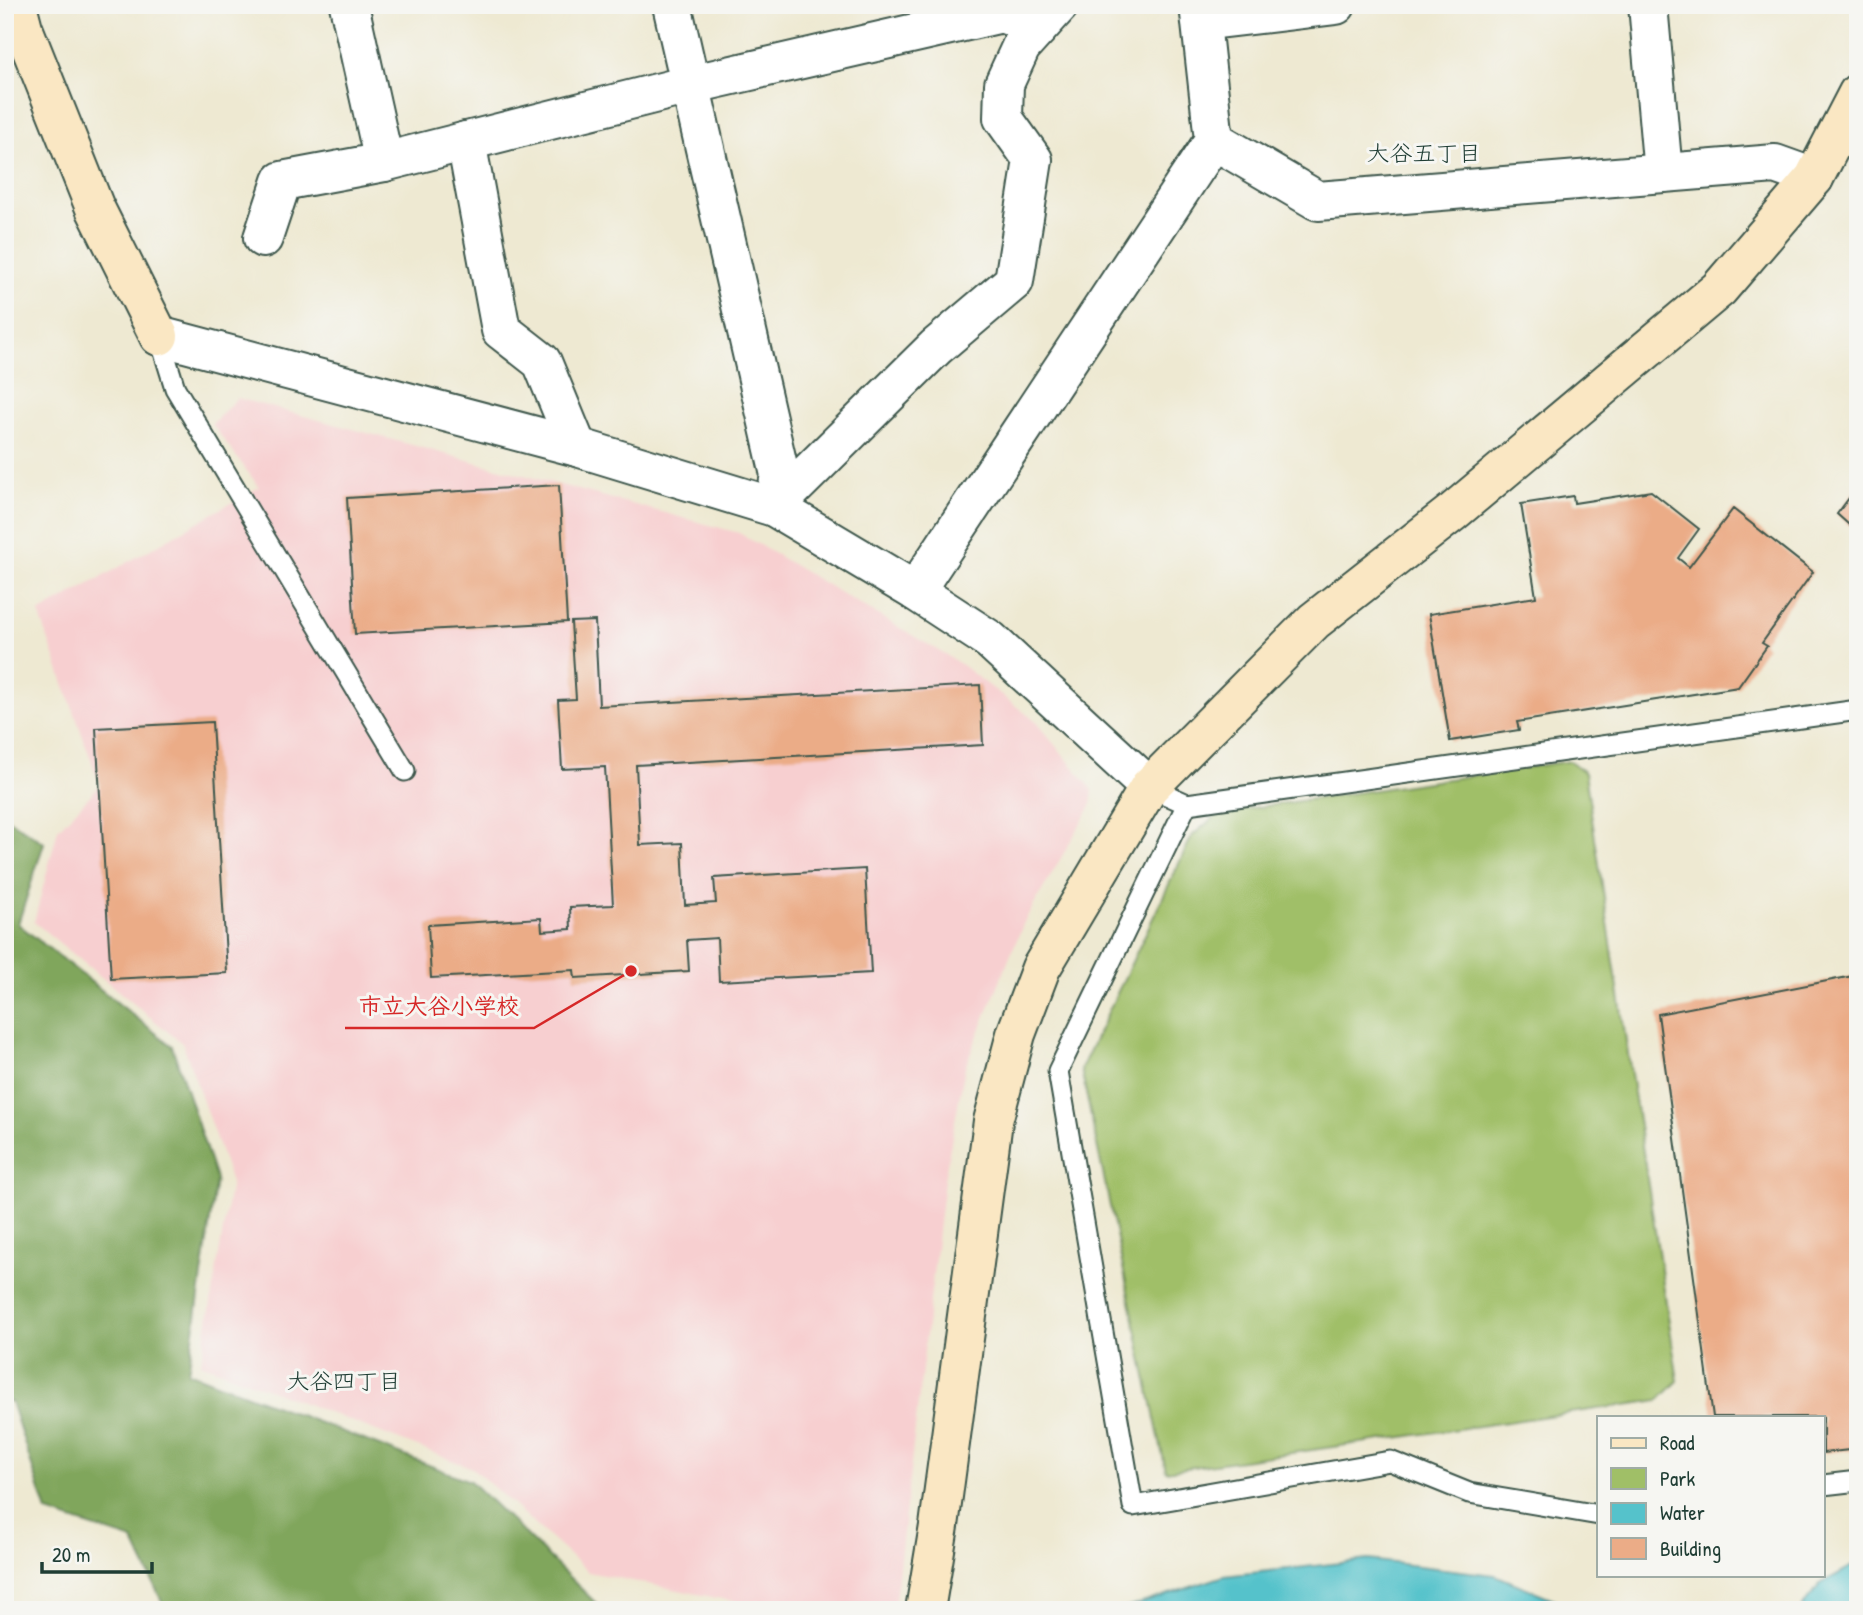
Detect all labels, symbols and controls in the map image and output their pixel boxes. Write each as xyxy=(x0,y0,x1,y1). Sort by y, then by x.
district label: 大谷五丁目 xyxy=(1367,137,1482,168)
callout: 市立大谷小学校 xyxy=(345,984,534,1028)
text: 市立大谷小学校 xyxy=(359,990,520,1021)
district label: 大谷四丁目 xyxy=(287,1365,402,1396)
legend xyxy=(1597,1416,1825,1576)
text: Road xyxy=(1660,1428,1694,1457)
text: Park xyxy=(1660,1464,1695,1493)
text: Water xyxy=(1660,1498,1705,1527)
scale bar xyxy=(42,1531,152,1575)
text: Building xyxy=(1660,1534,1721,1563)
text: 20 m xyxy=(52,1540,90,1569)

